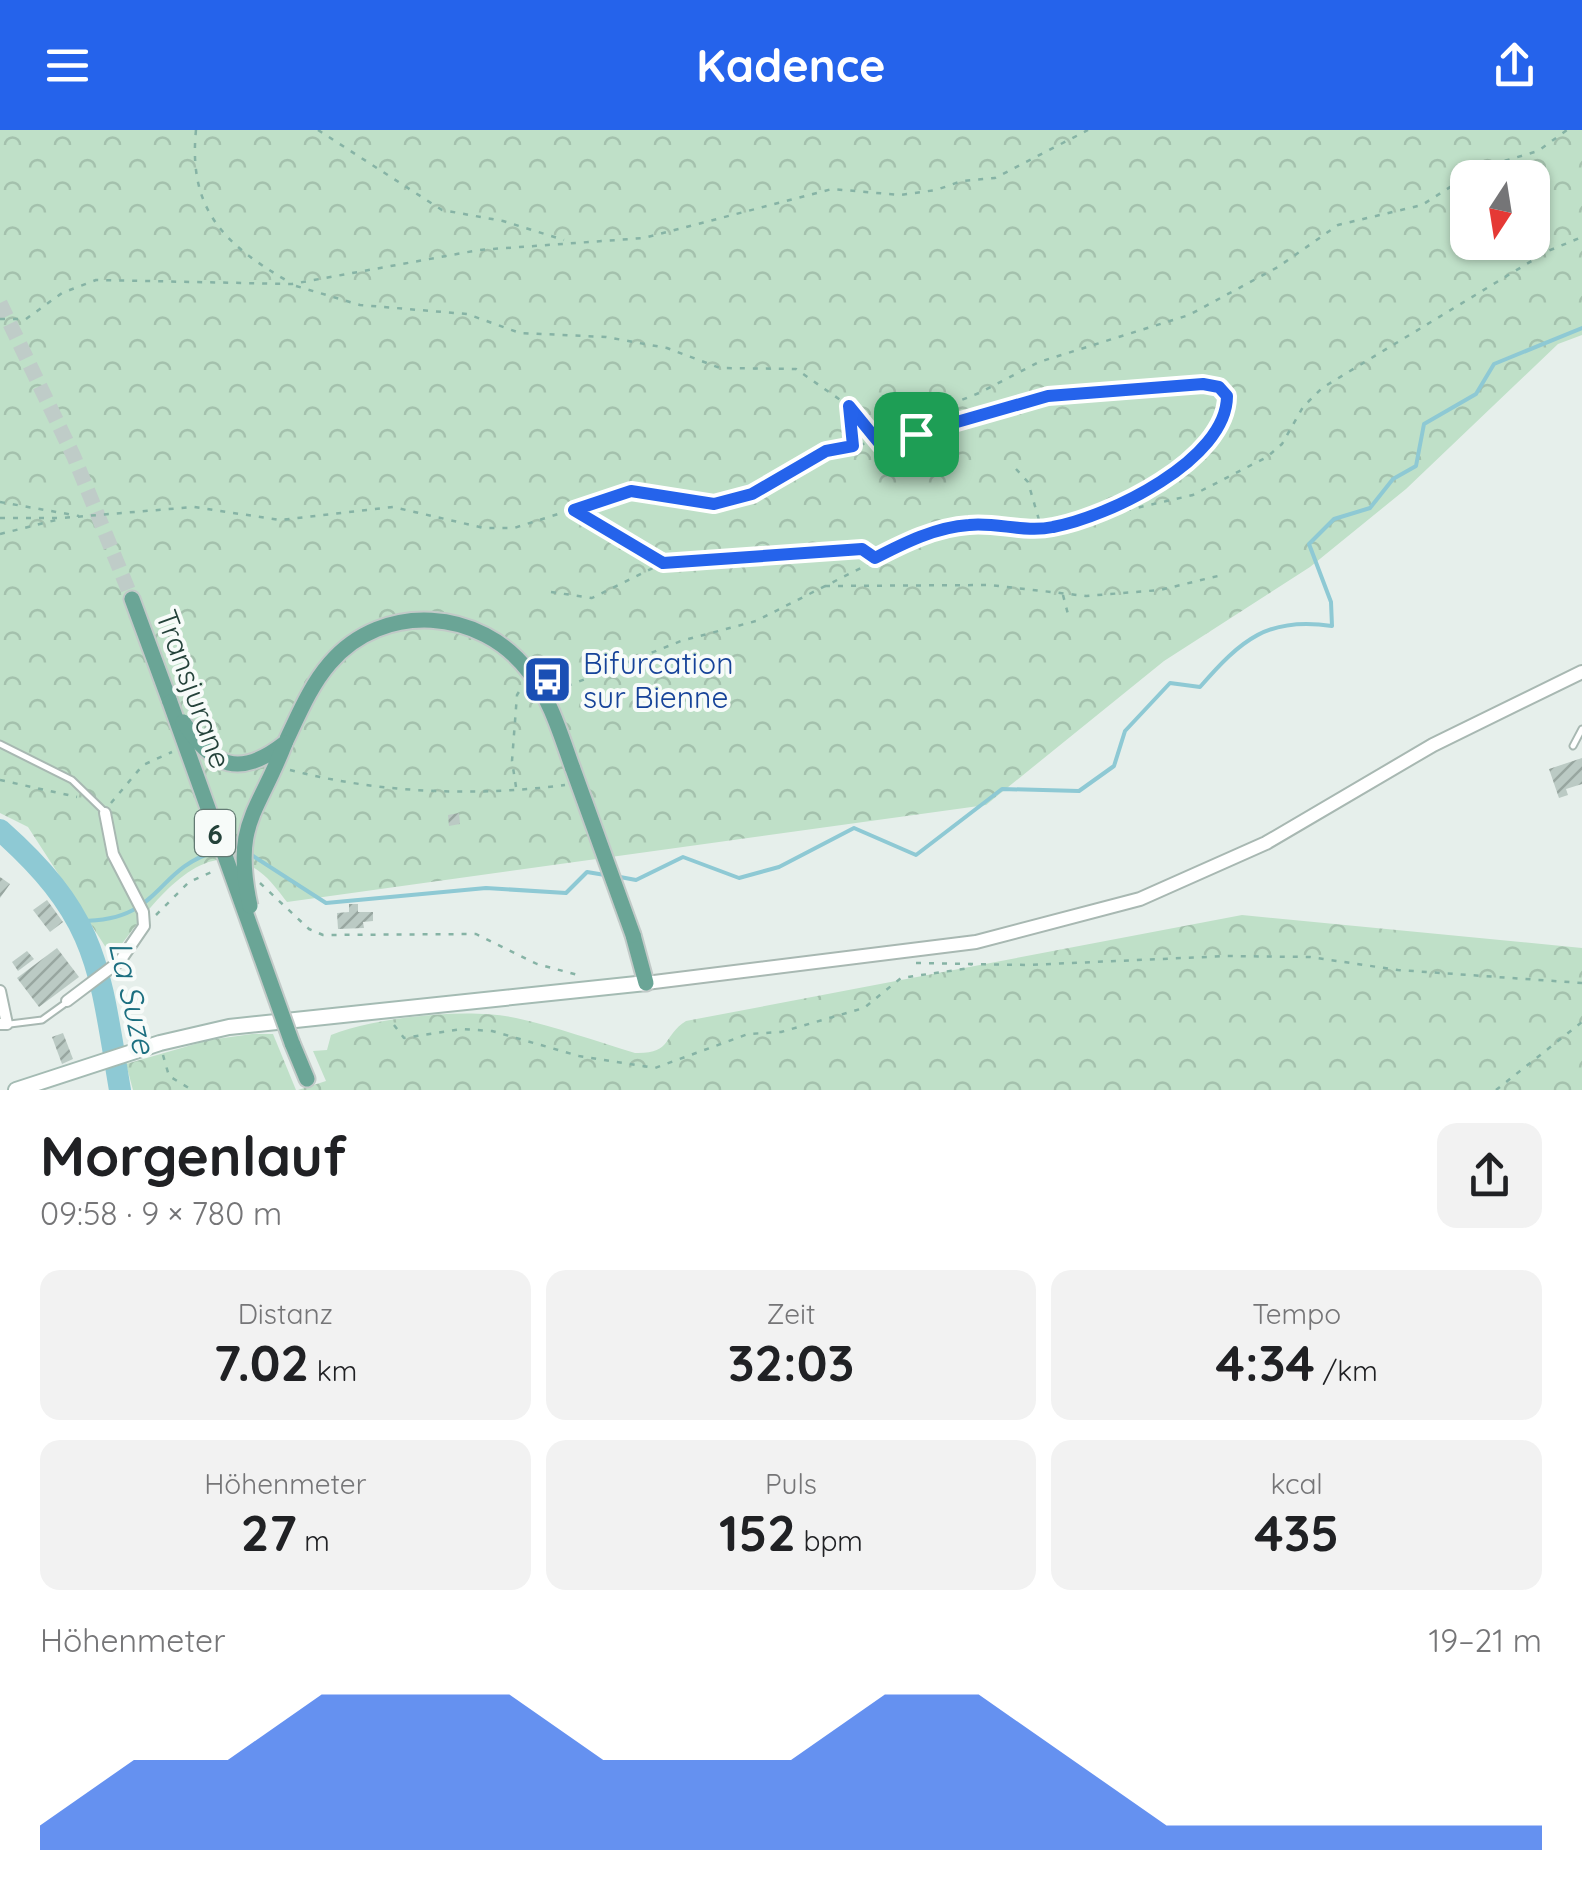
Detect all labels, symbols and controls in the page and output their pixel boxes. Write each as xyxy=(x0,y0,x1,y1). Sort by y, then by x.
text: Kadence xyxy=(696,37,886,93)
icon: menu xyxy=(40,38,95,93)
icon: share xyxy=(1487,38,1542,93)
north arrow xyxy=(1450,160,1550,260)
map controls xyxy=(1450,160,1550,260)
pin xyxy=(874,392,959,477)
icon: arrive xyxy=(889,407,944,462)
street label: Transjurane xyxy=(148,605,240,773)
place label: Bifurcation sur Bienne xyxy=(583,644,733,716)
bus stop icon: Bifurcation sur Bienne xyxy=(522,654,574,706)
road number: 6 xyxy=(195,810,235,856)
water label: La Suze xyxy=(101,937,166,1059)
text: Morgenlauf xyxy=(40,1121,347,1190)
button: share xyxy=(1437,1123,1542,1228)
text: 09:58 · 9 × 780 m xyxy=(40,1193,282,1233)
text: Distanz xyxy=(238,1296,333,1331)
text: Zeit xyxy=(766,1296,816,1331)
text: Tempo xyxy=(1252,1296,1341,1331)
text: 7.02 xyxy=(213,1331,309,1394)
text: 32:03 xyxy=(728,1331,854,1394)
text: 4:34 xyxy=(1216,1331,1315,1394)
text: km xyxy=(309,1353,357,1388)
text: /km xyxy=(1315,1353,1378,1388)
text: Höhenmeter xyxy=(204,1466,366,1501)
text: Puls xyxy=(765,1466,817,1501)
text: kcal xyxy=(1271,1466,1323,1501)
text: 27 xyxy=(241,1501,297,1564)
text: 152 xyxy=(719,1501,796,1564)
text: 435 xyxy=(1254,1501,1339,1564)
text: m xyxy=(297,1523,330,1558)
text: bpm xyxy=(796,1523,863,1558)
text: Höhenmeter xyxy=(40,1620,225,1660)
text: 19–21 m xyxy=(1428,1620,1542,1660)

